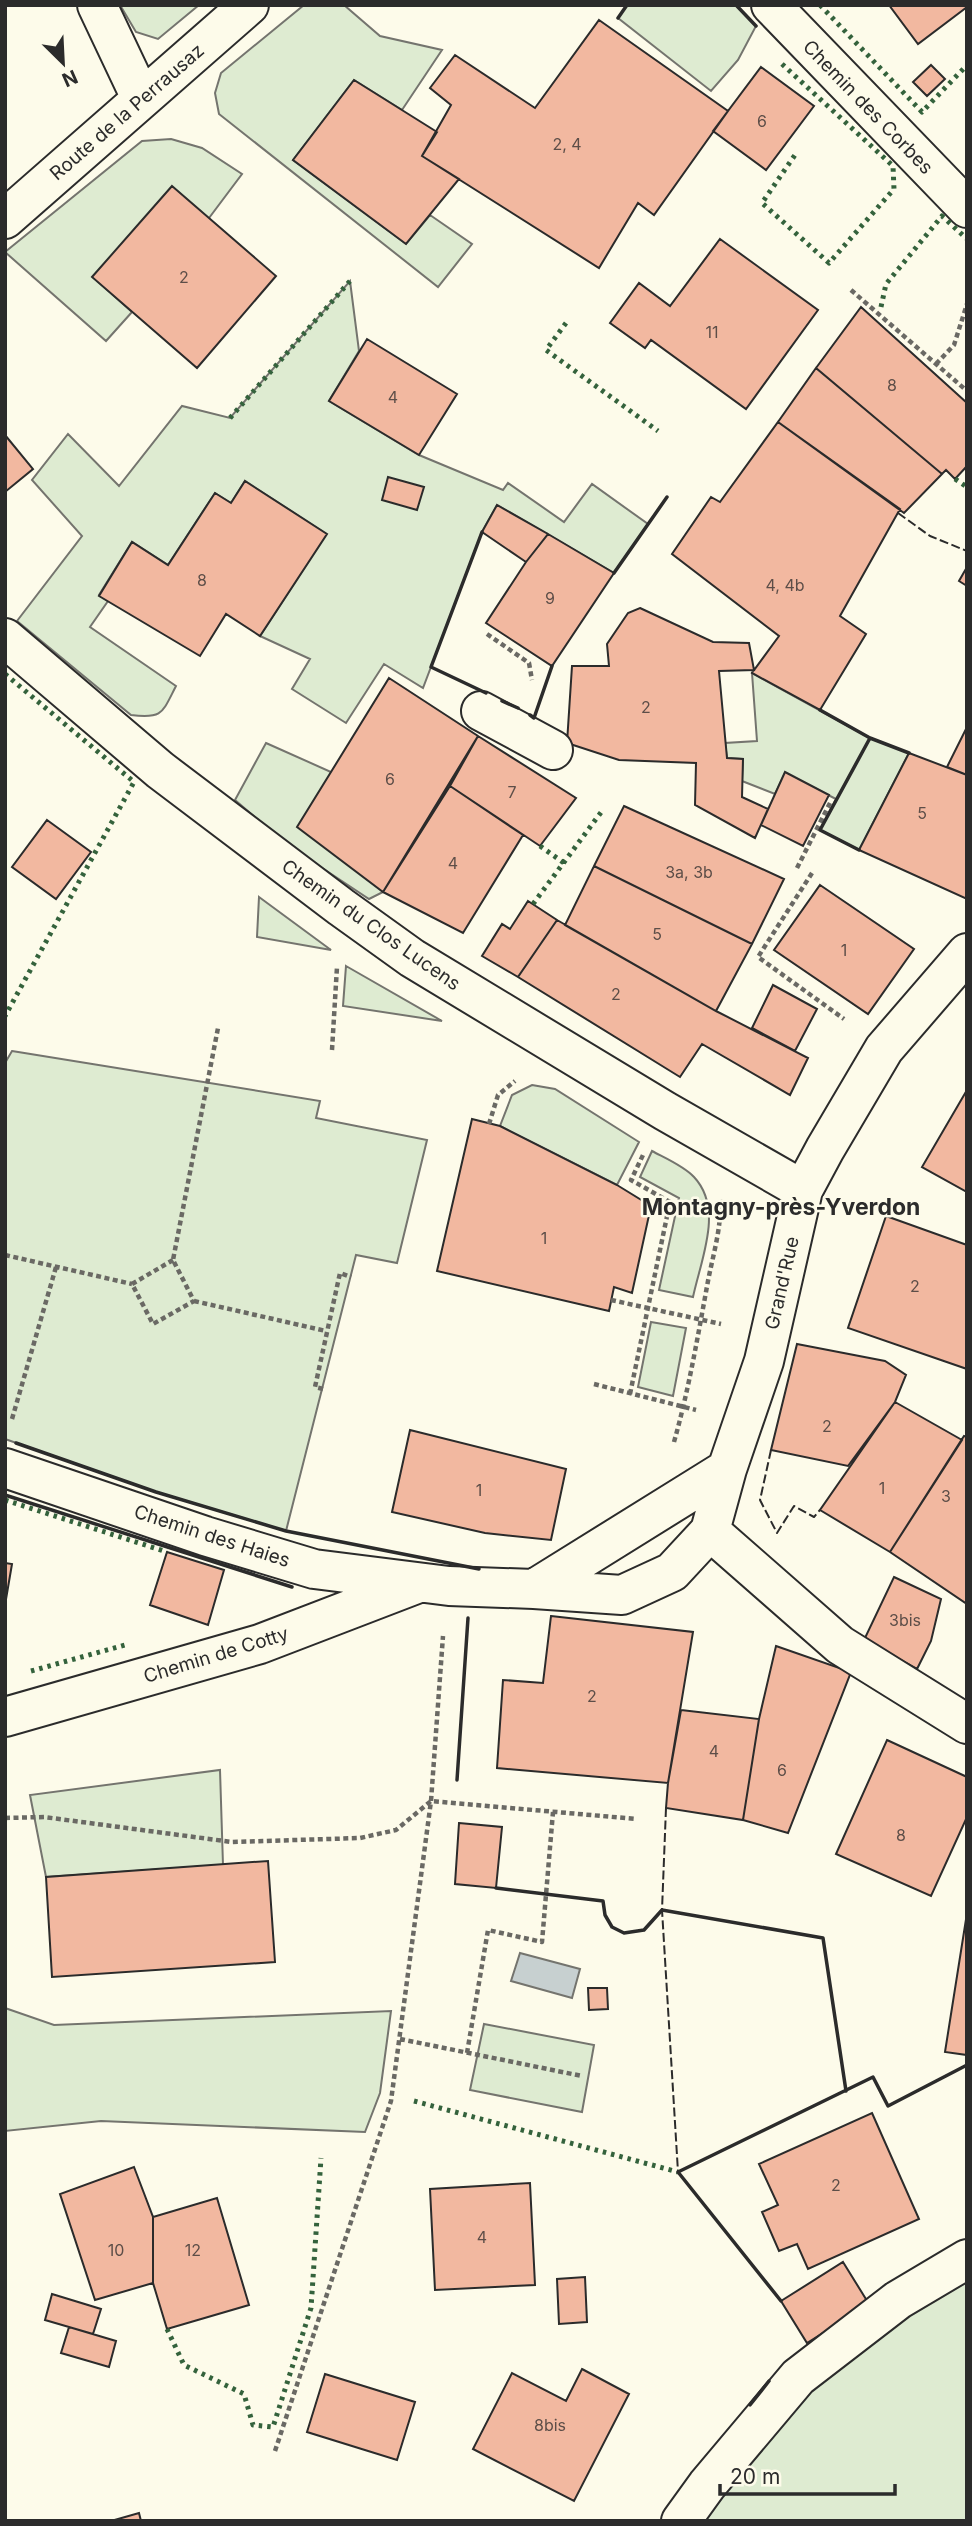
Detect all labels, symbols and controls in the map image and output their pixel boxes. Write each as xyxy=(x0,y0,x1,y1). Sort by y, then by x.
north arrow xyxy=(28,28,98,98)
street label: Chemin des Corbes xyxy=(798,35,938,179)
street label: Route de la Perrausaz xyxy=(45,39,209,185)
text: N xyxy=(58,65,81,92)
house number: 6 xyxy=(757,111,767,131)
house number: 2, 4 xyxy=(552,134,582,154)
house number: 2 xyxy=(179,267,189,287)
house number: 11 xyxy=(705,322,719,342)
house number: 8 xyxy=(887,375,897,395)
house number: 4 xyxy=(388,387,398,407)
house number: 8 xyxy=(197,570,207,590)
house number: 4, 4b xyxy=(765,575,805,595)
house number: 9 xyxy=(545,588,555,608)
house number: 2 xyxy=(641,697,651,717)
house number: 6 xyxy=(385,769,395,789)
house number: 7 xyxy=(507,782,517,802)
house number: 5 xyxy=(917,803,927,823)
house number: 4 xyxy=(448,853,458,873)
street label: Chemin du Clos Lucens xyxy=(277,855,465,995)
house number: 3a, 3b xyxy=(665,862,713,882)
house number: 5 xyxy=(652,924,662,944)
house number: 1 xyxy=(841,940,847,960)
house number: 2 xyxy=(611,984,621,1004)
district label: Montagny-près-Yverdon xyxy=(642,1193,920,1221)
house number: 1 xyxy=(541,1228,547,1248)
street label: Grand'Rue xyxy=(760,1234,804,1332)
house number: 2 xyxy=(910,1276,920,1296)
house number: 2 xyxy=(822,1416,832,1436)
house number: 1 xyxy=(879,1478,885,1498)
house number: 1 xyxy=(476,1480,482,1500)
house number: 3 xyxy=(941,1486,951,1506)
street label: Chemin des Haies xyxy=(131,1500,293,1572)
house number: 3bis xyxy=(889,1610,921,1630)
street label: Chemin de Cotty xyxy=(141,1622,292,1688)
house number: 2 xyxy=(587,1686,597,1706)
house number: 4 xyxy=(709,1741,719,1761)
house number: 6 xyxy=(777,1760,787,1780)
house number: 8 xyxy=(896,1825,906,1845)
house number: 2 xyxy=(831,2175,841,2195)
house number: 4 xyxy=(477,2227,487,2247)
house number: 10 xyxy=(108,2240,124,2260)
house number: 12 xyxy=(185,2240,201,2260)
house number: 8bis xyxy=(534,2415,566,2435)
scale bar xyxy=(720,2452,895,2496)
text: 20 m xyxy=(730,2464,780,2489)

